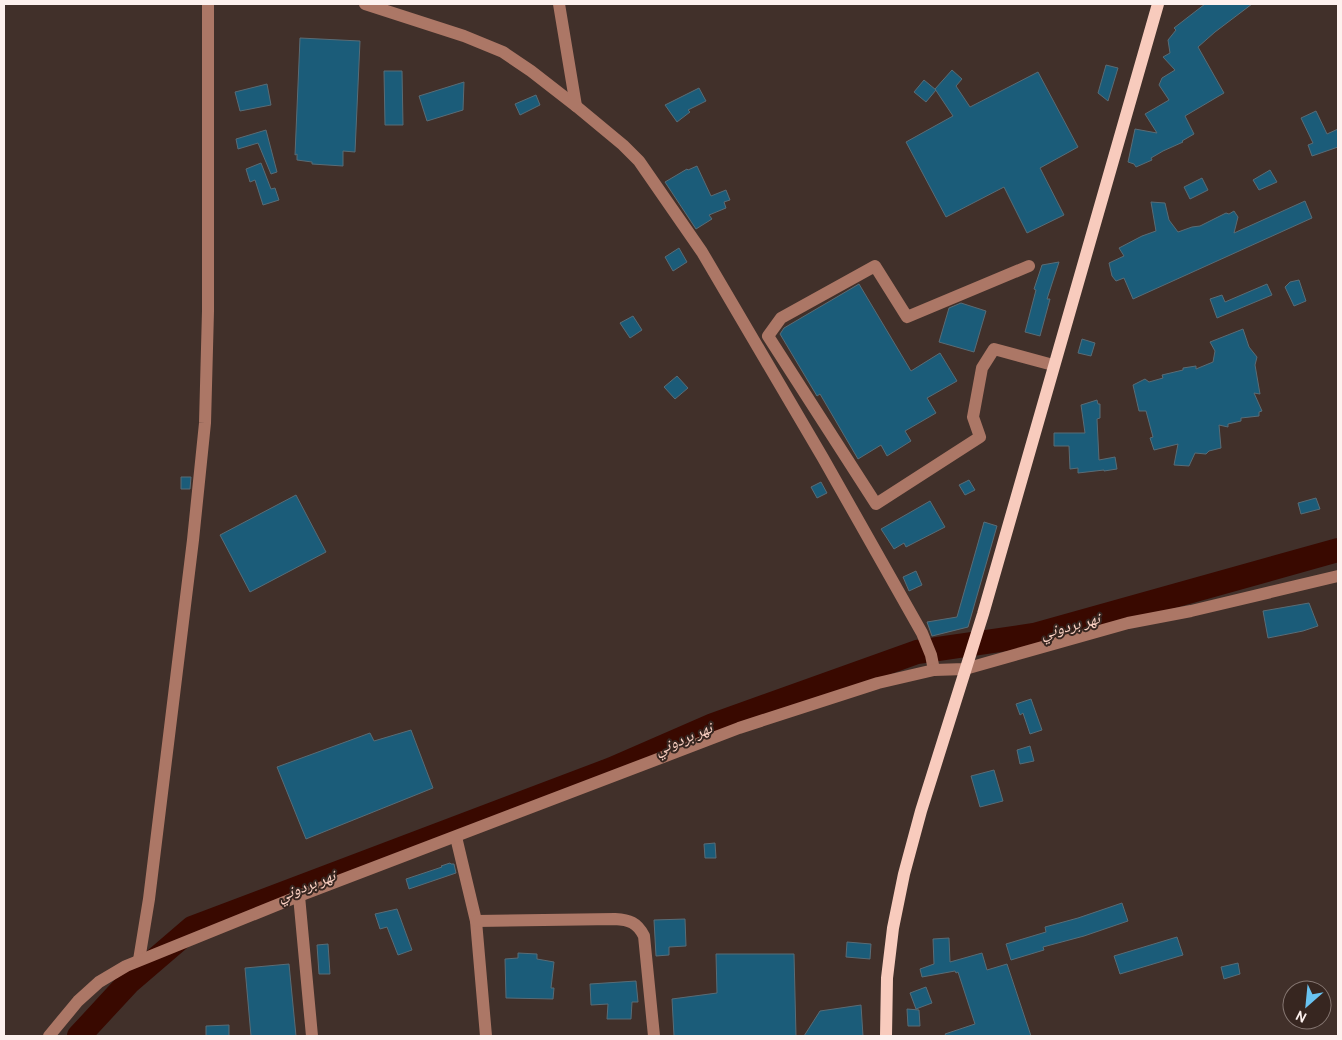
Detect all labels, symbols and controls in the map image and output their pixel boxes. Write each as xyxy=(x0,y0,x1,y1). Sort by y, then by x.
water label: نهر بردوني xyxy=(1038,608,1105,645)
water label: نهر بردوني xyxy=(652,717,718,762)
water label: نهر بردوني xyxy=(274,865,341,908)
north arrow xyxy=(1282,980,1332,1030)
text: N xyxy=(1293,1006,1310,1027)

